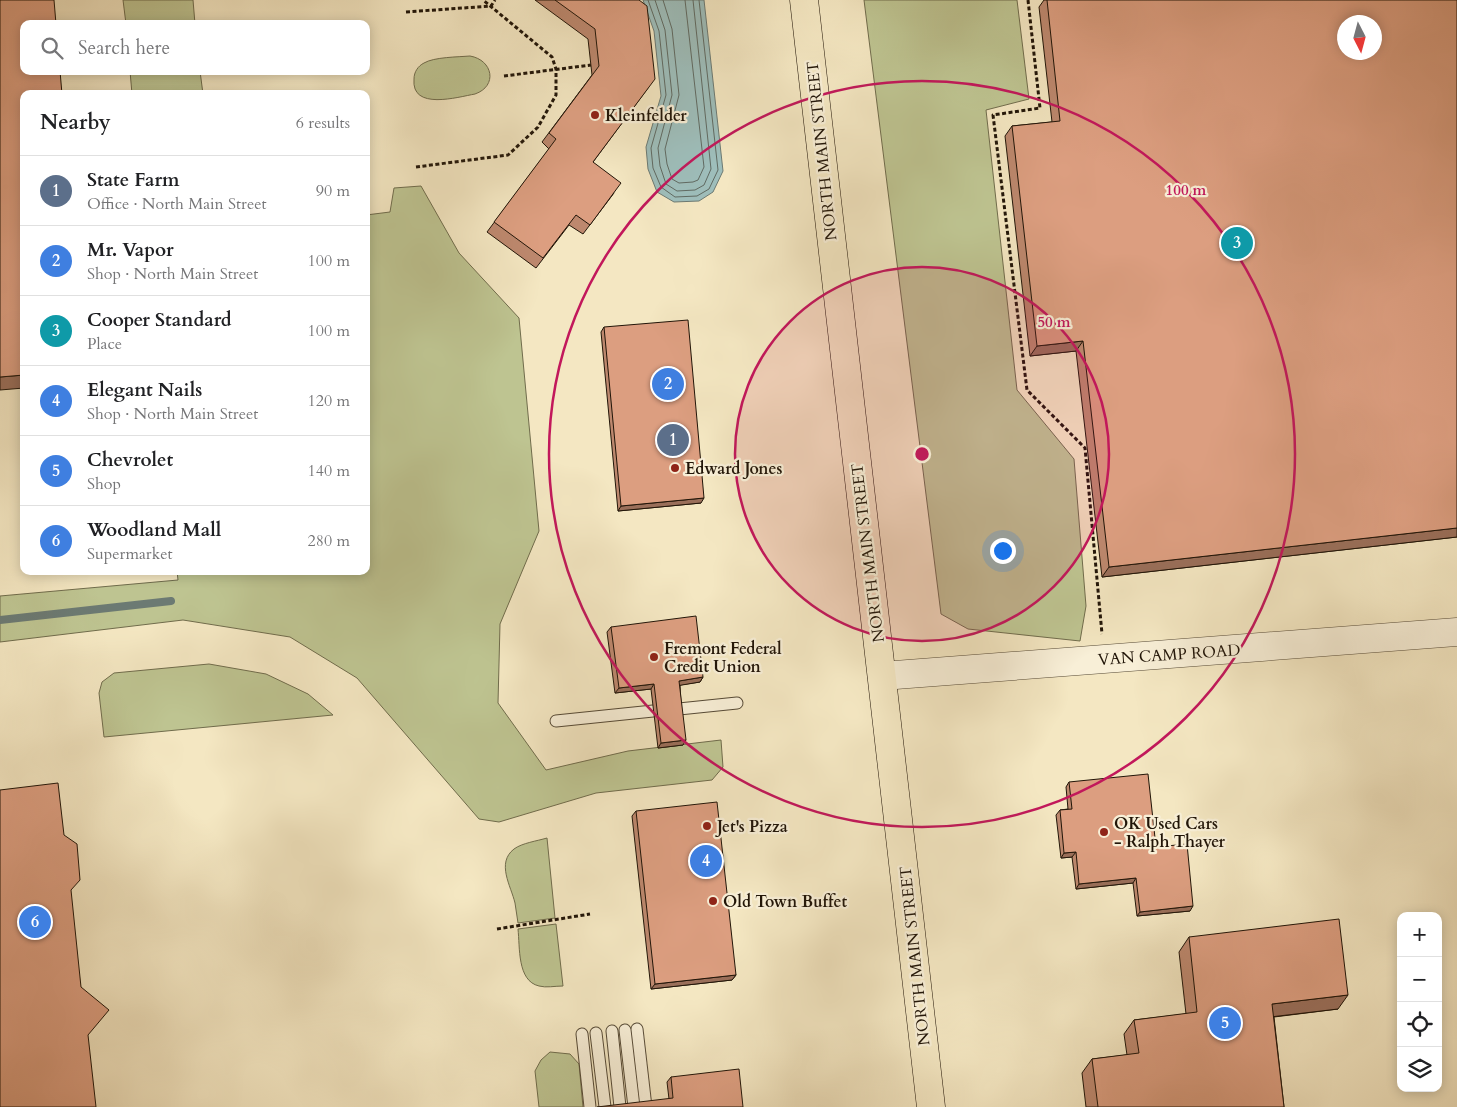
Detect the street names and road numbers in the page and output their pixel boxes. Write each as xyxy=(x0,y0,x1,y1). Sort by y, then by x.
street label: NORTH MAIN STREET xyxy=(802,60,842,242)
street label: NORTH MAIN STREET xyxy=(846,462,890,644)
street label: VAN CAMP ROAD xyxy=(1097,639,1241,671)
street label: NORTH MAIN STREET xyxy=(895,865,935,1047)

